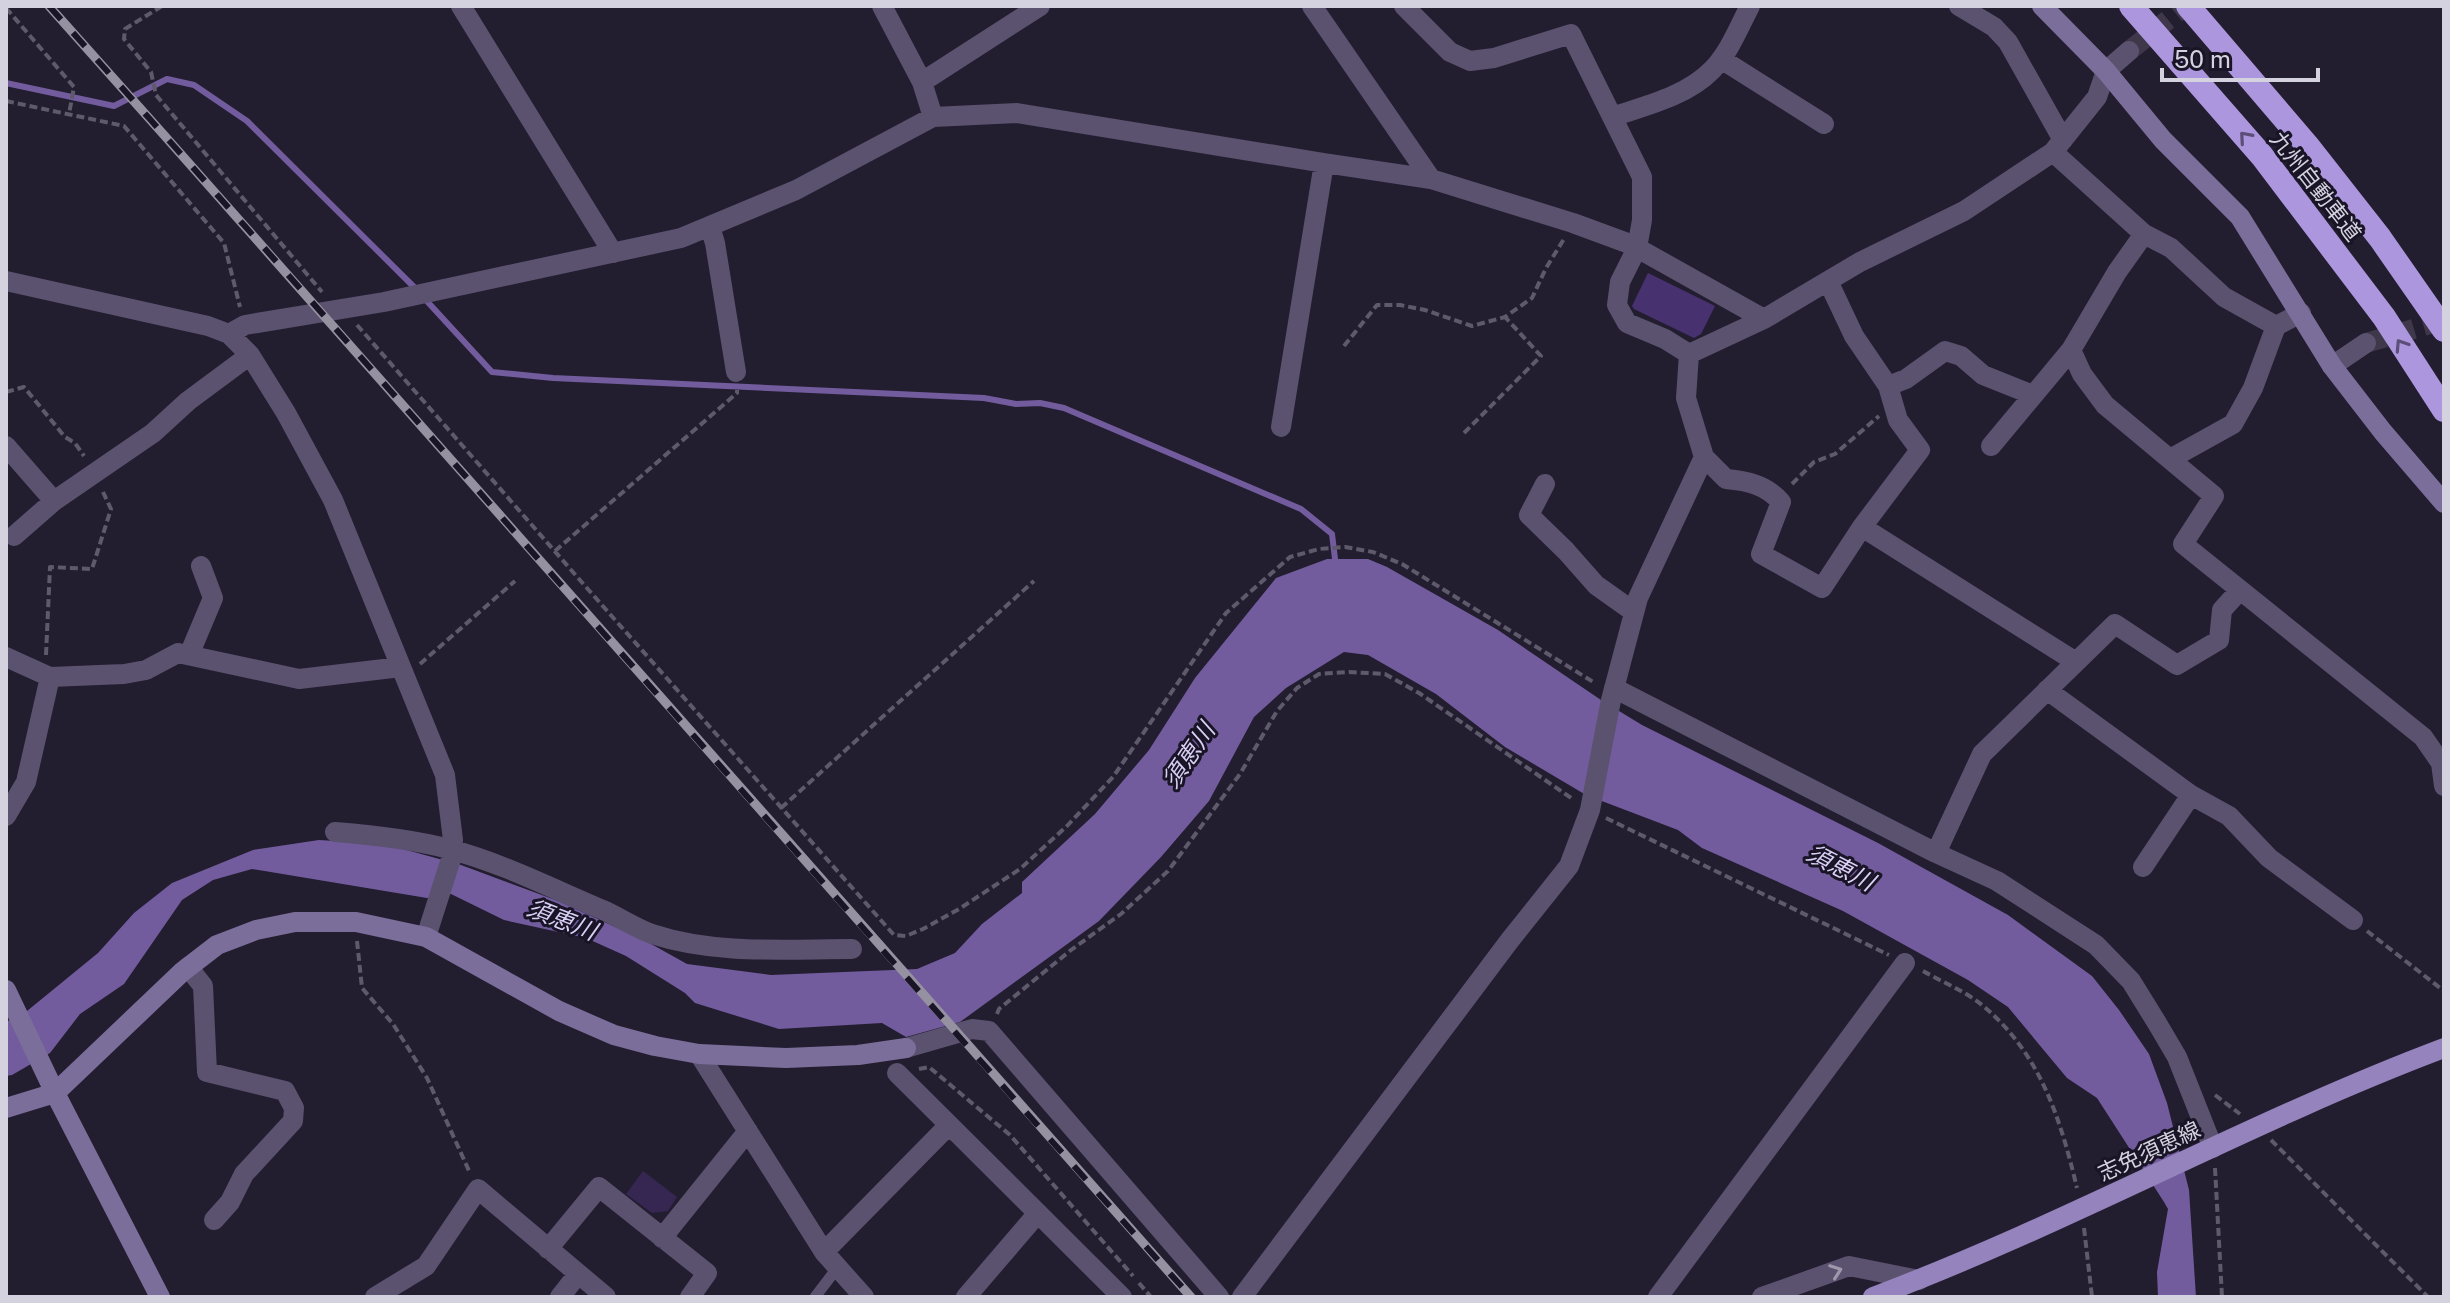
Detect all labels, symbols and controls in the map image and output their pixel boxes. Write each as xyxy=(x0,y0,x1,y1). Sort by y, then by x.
scale bar xyxy=(2162,32,2318,82)
text: 50 m xyxy=(2174,45,2231,73)
street label: 九州自動車道 xyxy=(2265,126,2367,246)
one-way arrow xyxy=(2241,131,2255,146)
one-way arrow xyxy=(2396,339,2411,353)
water label: 須恵川 xyxy=(1156,715,1221,793)
water label: 須恵川 xyxy=(1803,838,1882,897)
water label: 須恵川 xyxy=(523,893,603,946)
street label: 志免須恵線 xyxy=(2094,1116,2204,1186)
one-way arrow xyxy=(1828,1264,1842,1281)

